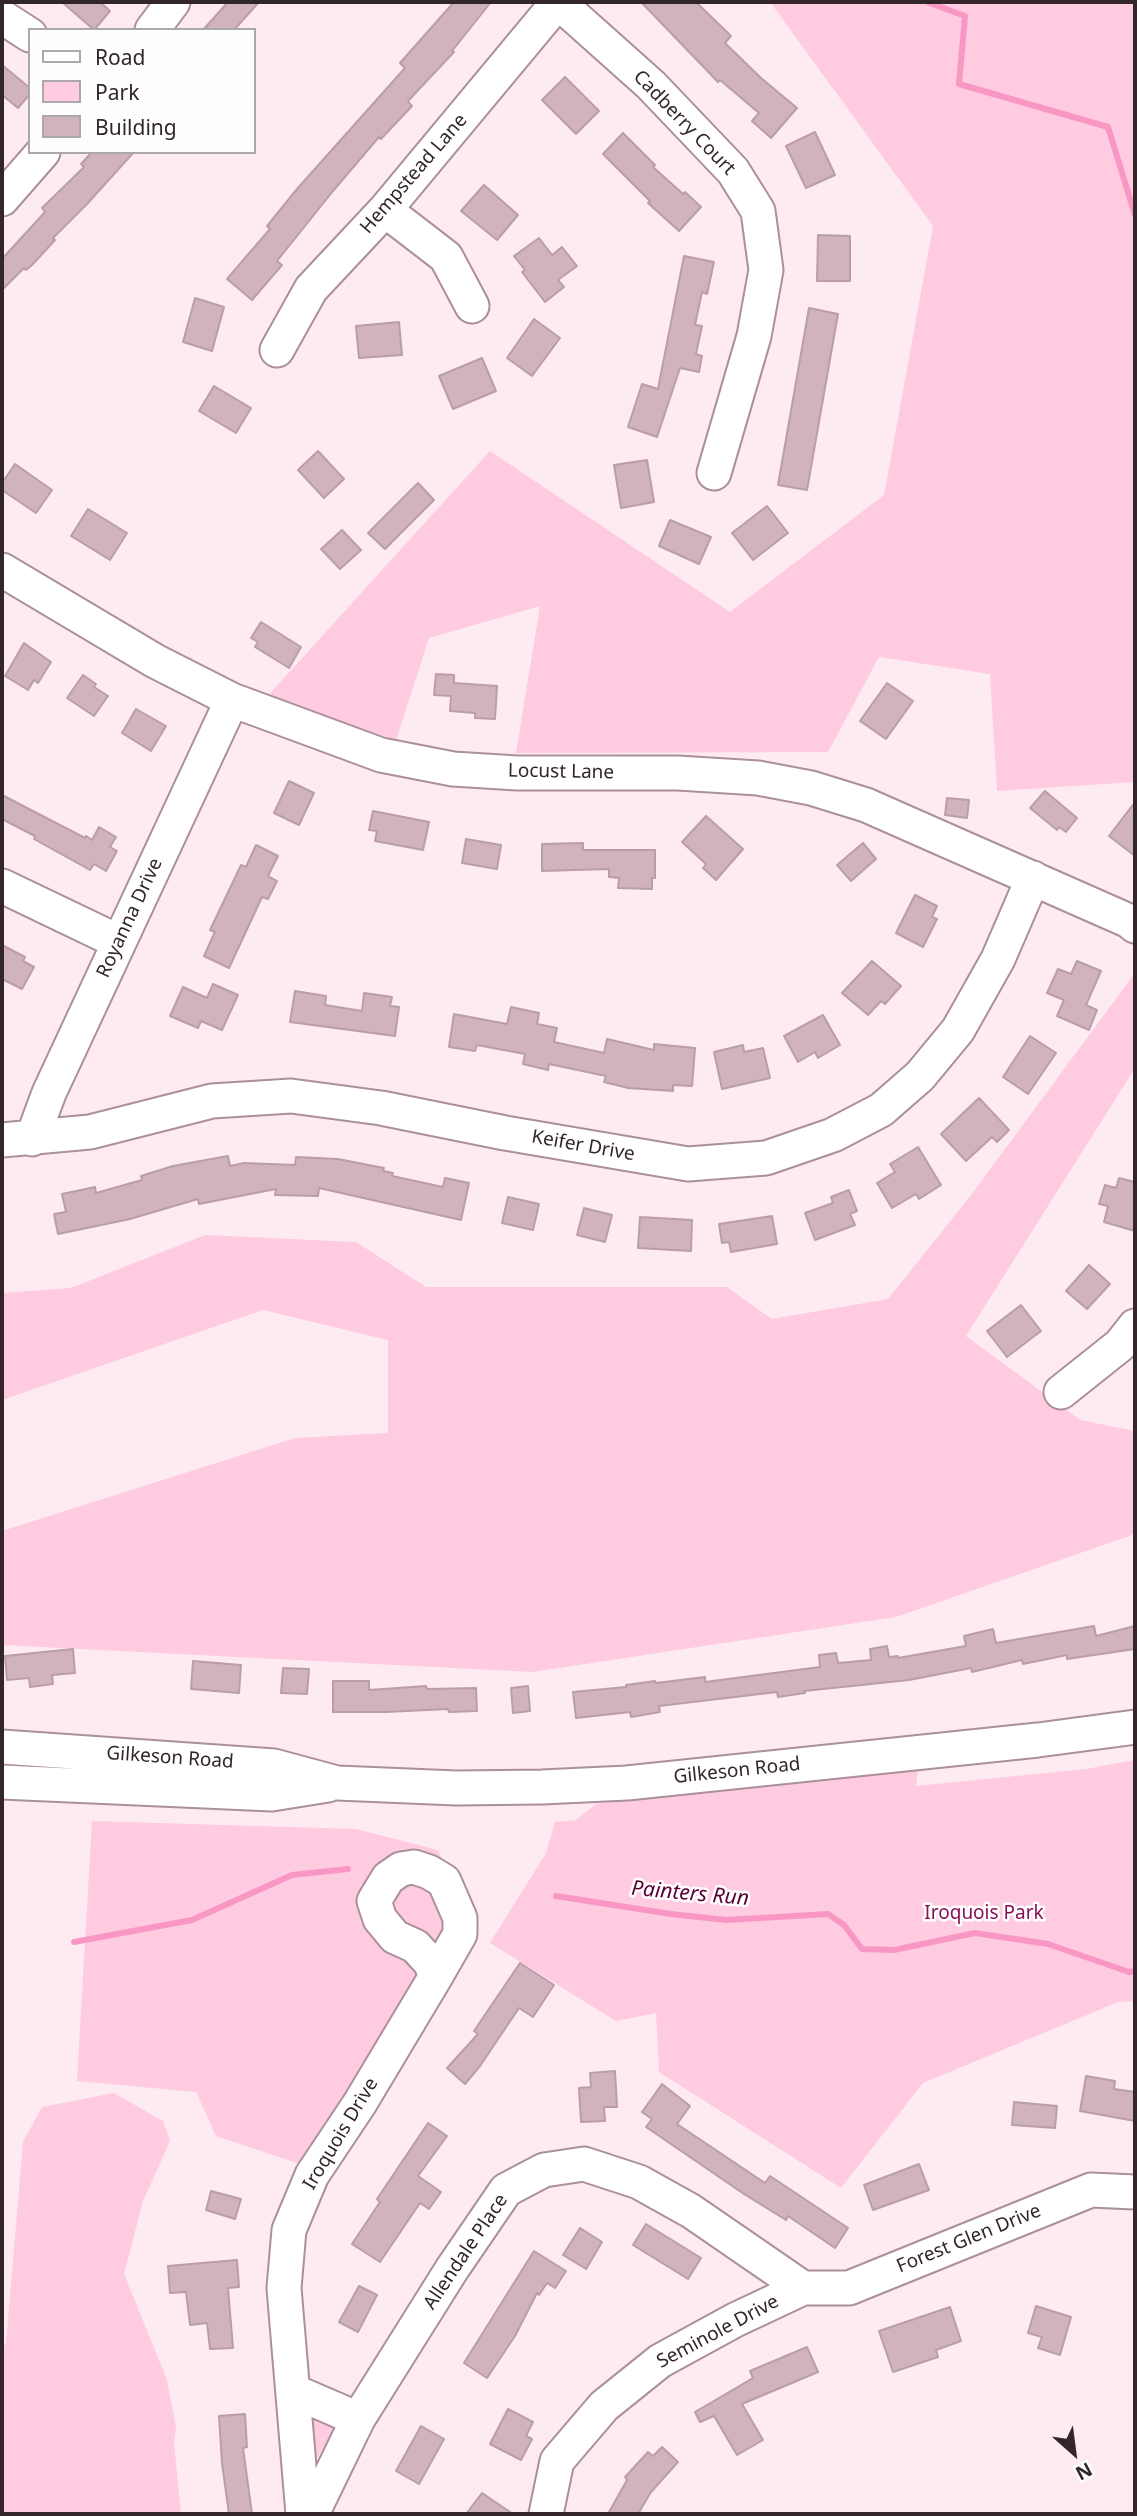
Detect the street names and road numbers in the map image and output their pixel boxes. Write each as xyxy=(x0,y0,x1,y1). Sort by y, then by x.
street label: Cadberry Court xyxy=(628,66,740,180)
street label: Hempstead Lane xyxy=(356,109,472,239)
street label: Locust Lane xyxy=(508,760,614,784)
street label: Royanna Drive xyxy=(92,855,168,981)
street label: Keifer Drive xyxy=(530,1126,636,1166)
street label: Gilkeson Road xyxy=(106,1742,234,1774)
street label: Gilkeson Road xyxy=(672,1753,802,1789)
street label: Iroquois Drive xyxy=(299,2074,383,2194)
street label: Allendale Place xyxy=(419,2190,513,2314)
street label: Forest Glen Drive xyxy=(894,2200,1044,2278)
street label: Seminole Drive xyxy=(653,2290,783,2374)

